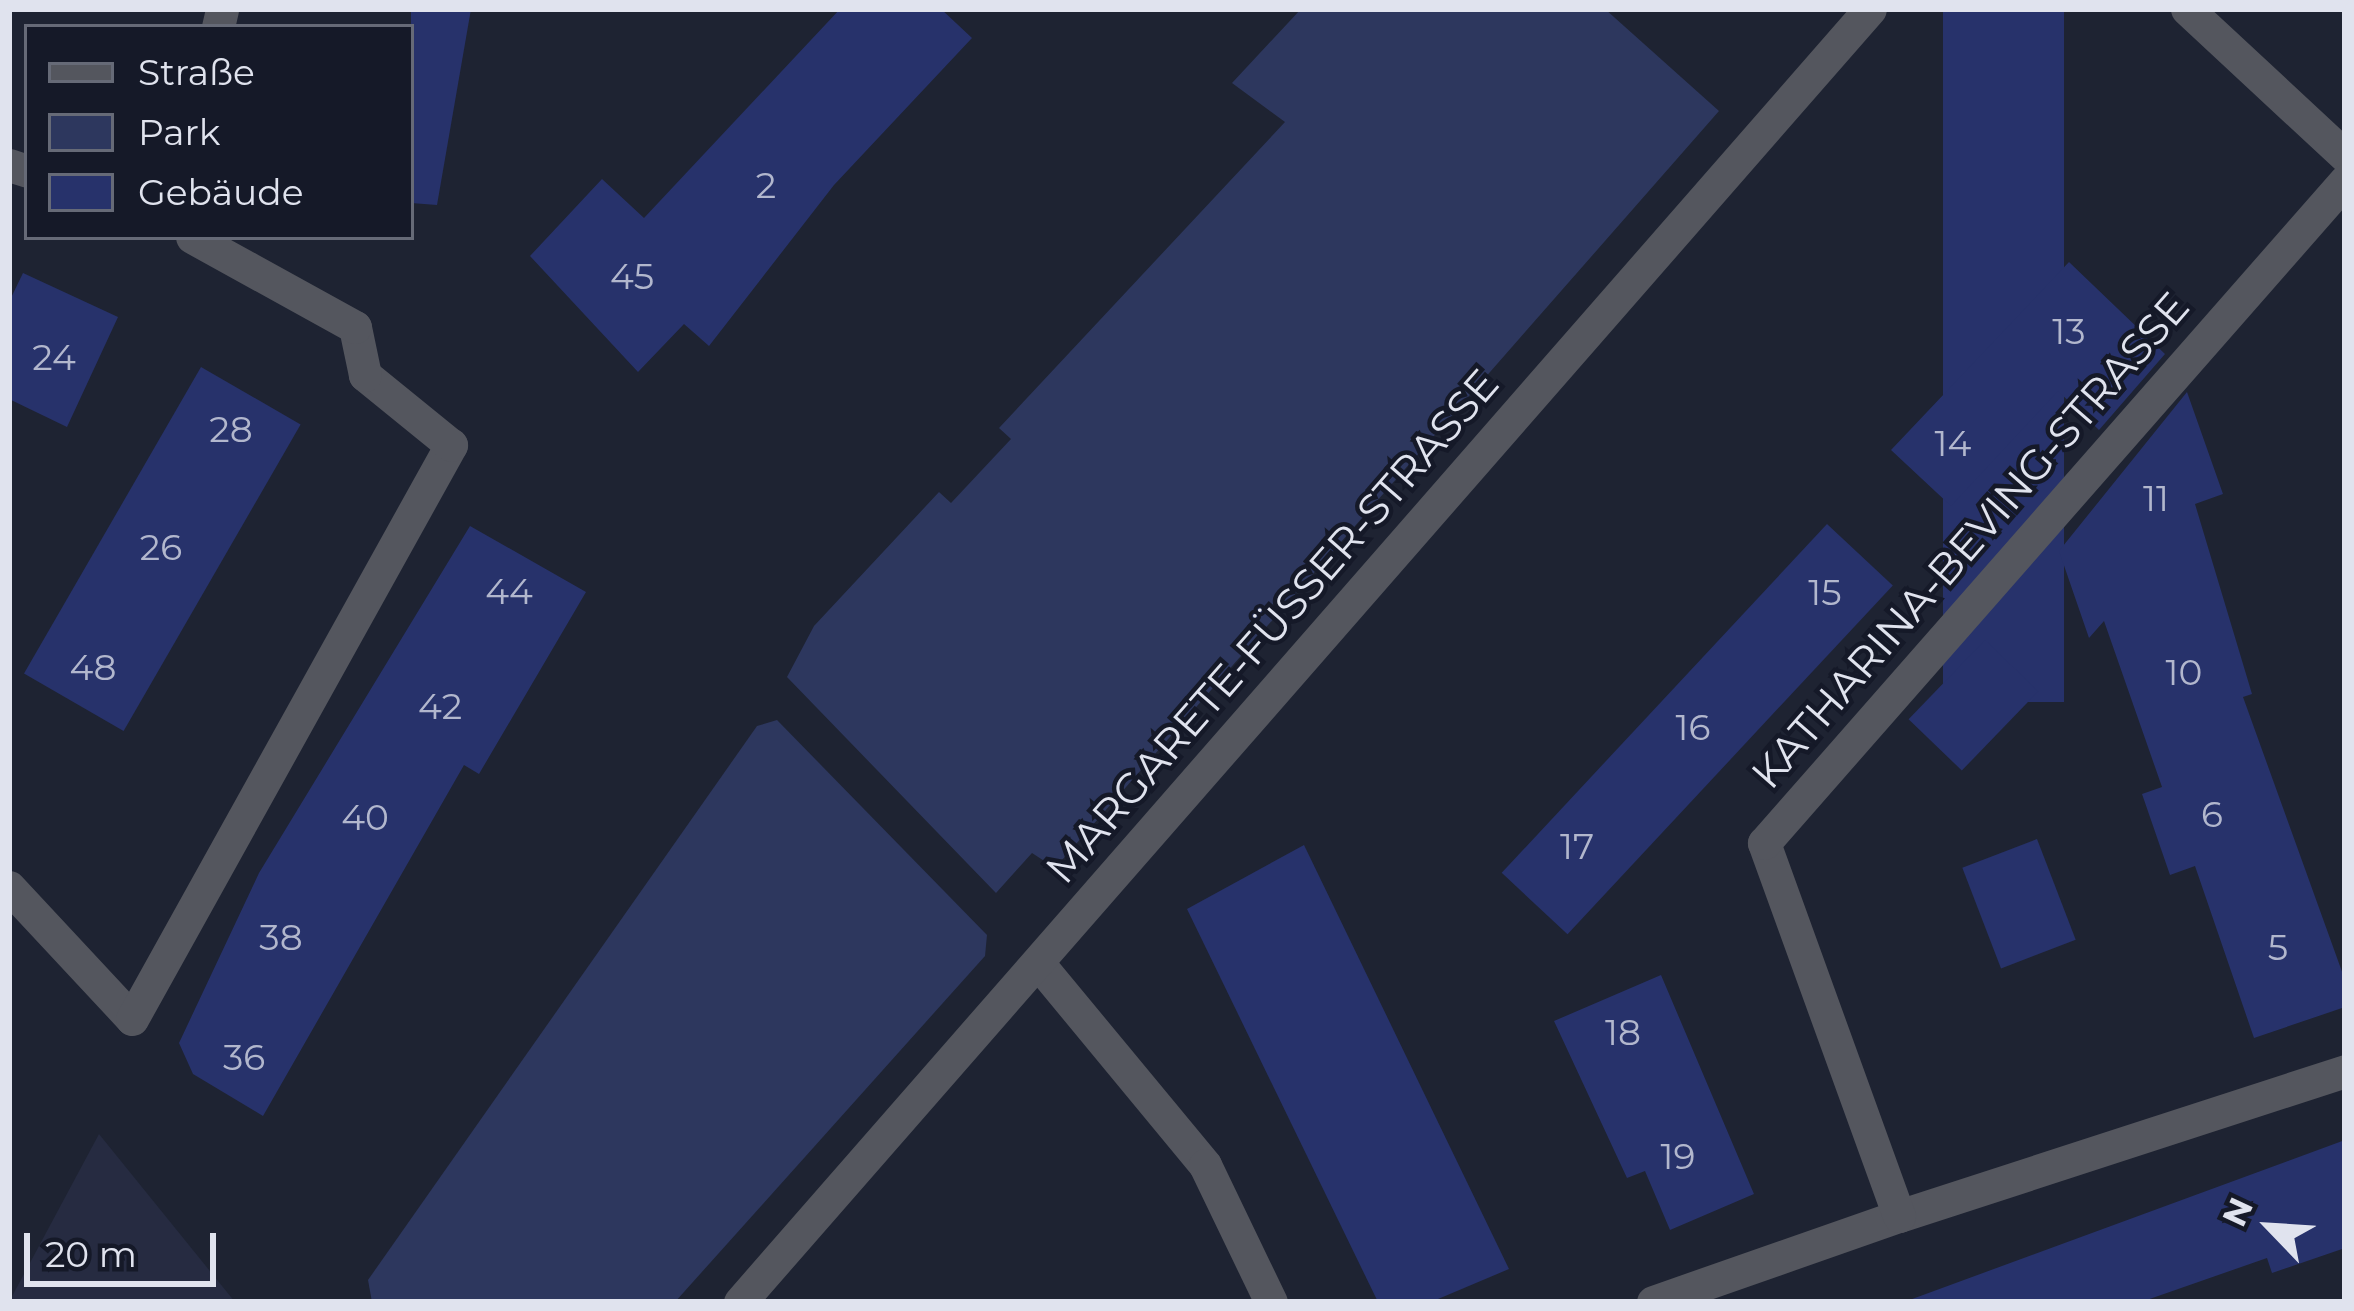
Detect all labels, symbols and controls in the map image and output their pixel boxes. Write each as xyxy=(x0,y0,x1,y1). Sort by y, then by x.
legend xyxy=(24,24,414,240)
text: Straße xyxy=(138,50,255,94)
text: Park xyxy=(138,110,220,154)
house number: 2 xyxy=(756,164,776,208)
text: Gebäude xyxy=(138,170,303,214)
house number: 45 xyxy=(610,255,654,299)
street label: KATHARINA-BEVING-STRASSE xyxy=(1741,282,2199,798)
house number: 13 xyxy=(2052,310,2086,354)
house number: 24 xyxy=(32,336,76,380)
street label: MARGARETE-FÜSSER-STRASSE xyxy=(1035,359,1509,893)
house number: 28 xyxy=(209,408,253,452)
house number: 14 xyxy=(1935,422,1971,466)
house number: 11 xyxy=(2143,477,2169,521)
house number: 26 xyxy=(140,526,182,570)
house number: 44 xyxy=(485,570,533,614)
house number: 15 xyxy=(1808,571,1842,615)
house number: 48 xyxy=(69,646,117,690)
house number: 10 xyxy=(2166,651,2202,695)
house number: 42 xyxy=(418,685,462,729)
house number: 16 xyxy=(1676,706,1710,750)
house number: 6 xyxy=(2201,793,2223,837)
house number: 40 xyxy=(341,796,389,840)
house number: 17 xyxy=(1560,825,1594,869)
house number: 38 xyxy=(259,916,303,960)
house number: 5 xyxy=(2268,926,2288,970)
house number: 18 xyxy=(1605,1011,1641,1055)
house number: 36 xyxy=(223,1036,265,1080)
house number: 19 xyxy=(1661,1135,1695,1179)
north arrow xyxy=(2210,1167,2330,1287)
text: N xyxy=(2214,1191,2261,1232)
scale bar xyxy=(30,1209,222,1283)
text: 20 m xyxy=(45,1232,137,1276)

